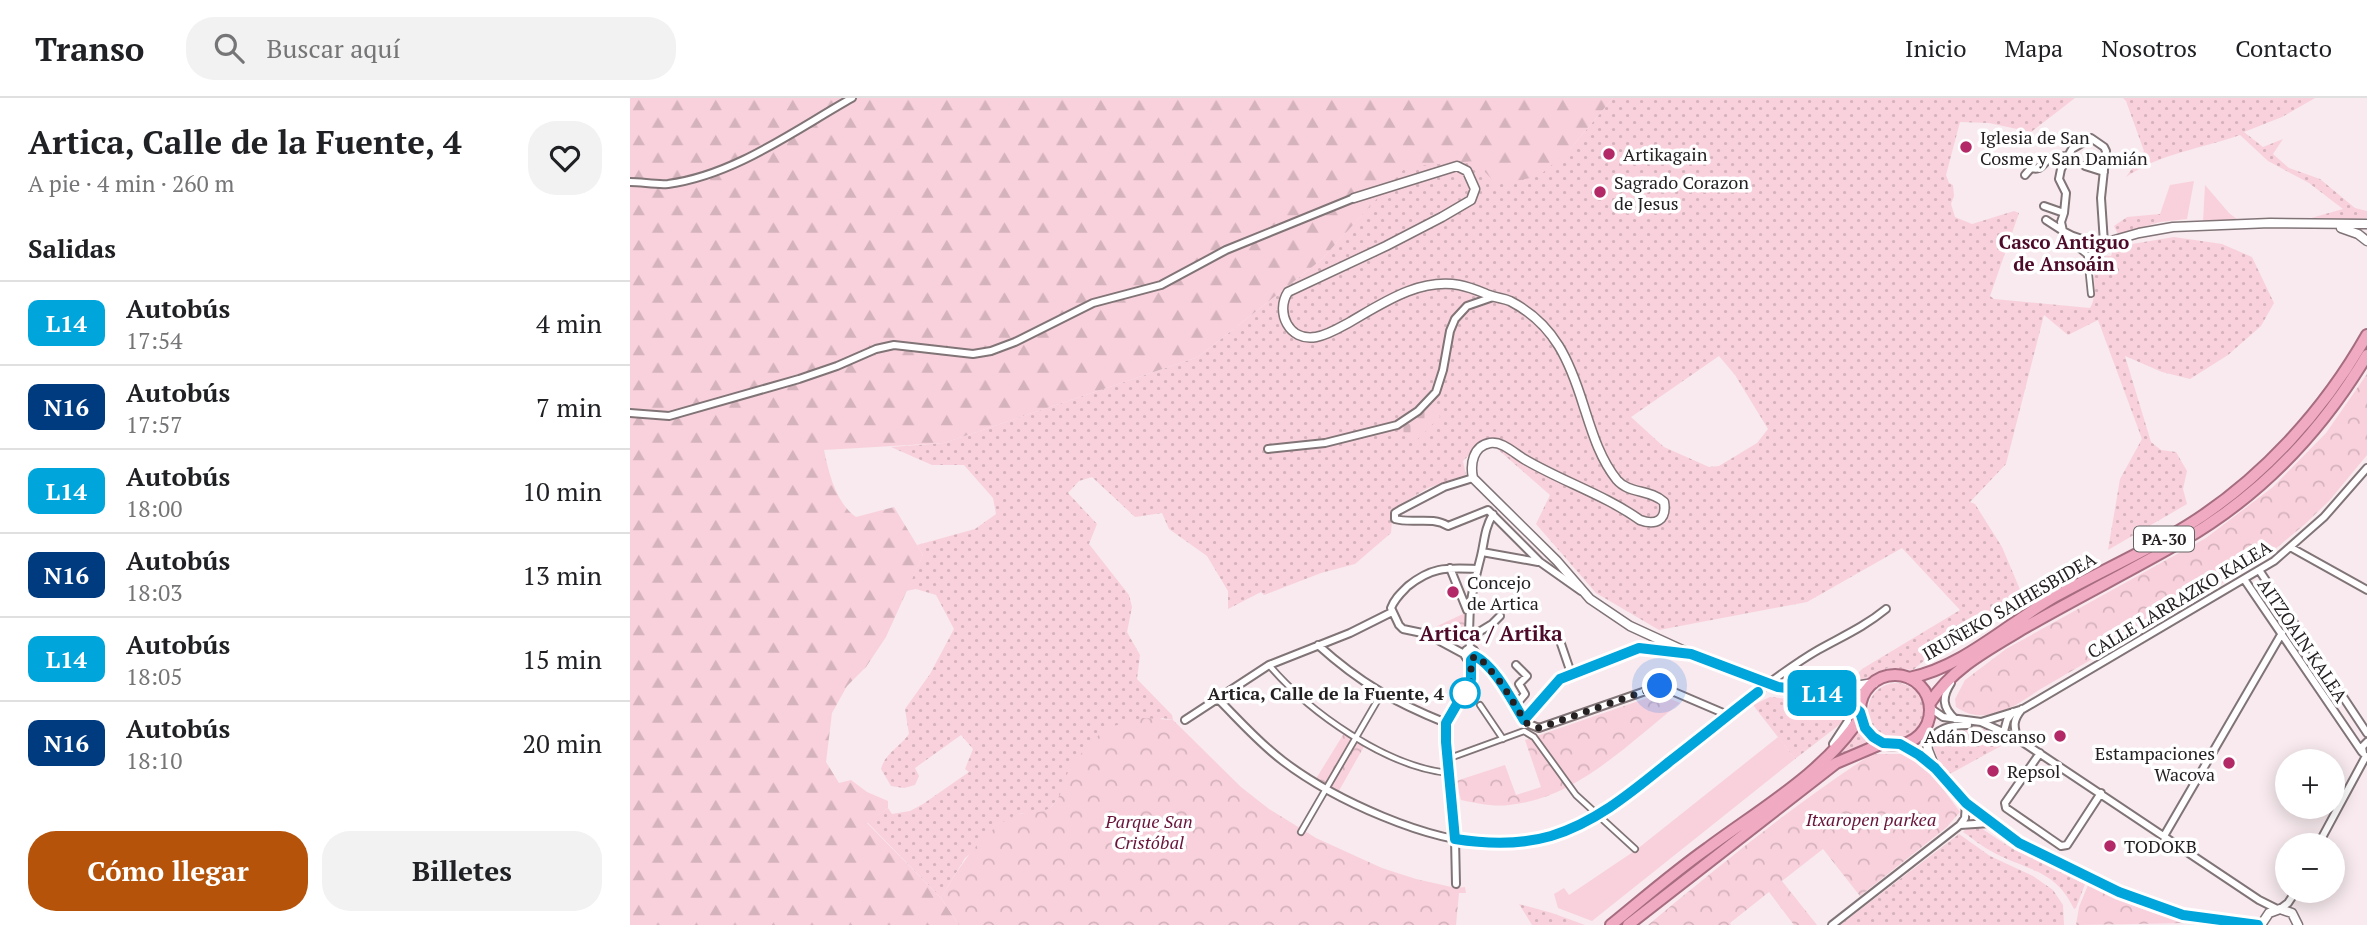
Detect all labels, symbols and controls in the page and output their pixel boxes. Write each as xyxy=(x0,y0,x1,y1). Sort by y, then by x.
search box xyxy=(186,17,676,80)
text: Transo xyxy=(35,27,144,70)
icon: search xyxy=(210,29,248,67)
text: Buscar aquí xyxy=(266,31,400,65)
text: Inicio xyxy=(1905,32,1967,64)
text: Mapa xyxy=(2005,32,2063,64)
text: Nosotros xyxy=(2101,32,2197,64)
text: Contacto xyxy=(2235,32,2332,64)
text: Artica, Calle de la Fuente, 4 xyxy=(28,120,462,163)
button: heart xyxy=(528,121,602,195)
place label: Iglesia de San Cosme y San Damián xyxy=(1980,125,2148,170)
marker: Iglesia de San Cosme y San Damián xyxy=(1958,139,1974,155)
place label: Artikagain xyxy=(1623,142,1708,166)
marker: Artikagain xyxy=(1601,146,1617,162)
text: A pie · 4 min · 260 m xyxy=(28,168,234,199)
place label: Sagrado Corazon de Jesus xyxy=(1614,170,1749,215)
marker: Sagrado Corazon de Jesus xyxy=(1592,184,1608,200)
district label: Casco Antiguo de Ansoáin xyxy=(1999,229,2129,276)
text: Salidas xyxy=(28,231,116,265)
text: Autobús xyxy=(126,291,230,325)
text: 4 min xyxy=(536,306,602,340)
text: L14 xyxy=(46,307,87,339)
text: 17:54 xyxy=(126,325,183,356)
text: Autobús xyxy=(126,375,230,409)
text: 7 min xyxy=(536,390,602,424)
text: N16 xyxy=(44,391,89,423)
text: 17:57 xyxy=(126,409,183,440)
text: Autobús xyxy=(126,459,230,493)
text: 10 min xyxy=(522,474,602,508)
text: L14 xyxy=(46,475,87,507)
text: 18:00 xyxy=(126,493,183,524)
road number: PA-30 xyxy=(2134,526,2194,552)
street label: CALLE LARRAZKO KALEA xyxy=(2082,534,2276,664)
text: Autobús xyxy=(126,543,230,577)
street label: IRUÑEKO SAIHESBIDEA xyxy=(1918,546,2101,666)
text: 13 min xyxy=(522,558,602,592)
text: N16 xyxy=(44,559,89,591)
place label: Concejo de Artica xyxy=(1467,570,1539,615)
street label: AITZOAIN KALEA xyxy=(2253,573,2354,707)
text: 18:03 xyxy=(126,577,183,608)
marker: Concejo de Artica xyxy=(1445,584,1461,600)
district label: Artica / Artika xyxy=(1419,619,1563,647)
text: Autobús xyxy=(126,627,230,661)
text: 15 min xyxy=(522,642,602,676)
text: L14 xyxy=(46,643,87,675)
text: 18:05 xyxy=(126,661,183,692)
your location xyxy=(1642,668,1677,703)
line badge: L14 xyxy=(1782,670,1862,716)
text: L14 xyxy=(1801,677,1843,709)
marker: Artica, Calle de la Fuente, 4 xyxy=(1450,678,1480,708)
place label: Artica, Calle de la Fuente, 4 xyxy=(1208,681,1445,705)
text: Autobús xyxy=(126,711,230,745)
place label: Adán Descanso xyxy=(1924,724,2046,748)
text: 20 min xyxy=(522,726,602,760)
text: N16 xyxy=(44,727,89,759)
marker: Adán Descanso xyxy=(2052,728,2068,744)
place label: Estampaciones Wacova xyxy=(2095,741,2215,786)
text: 18:10 xyxy=(126,745,183,776)
map controls xyxy=(2275,749,2345,903)
button: + xyxy=(2275,749,2345,819)
marker: Estampaciones Wacova xyxy=(2221,755,2237,771)
place label: Repsol xyxy=(2007,759,2061,783)
marker: Repsol xyxy=(1985,763,2001,779)
park label: Itxaropen parkea xyxy=(1805,807,1936,831)
park label: Parque San Cristóbal xyxy=(1104,809,1193,854)
button: Cómo llegar xyxy=(28,831,308,911)
button: Billetes xyxy=(322,831,602,911)
button: − xyxy=(2275,833,2345,903)
place label: TODOKB xyxy=(2124,834,2197,858)
marker: TODOKB xyxy=(2102,838,2118,854)

